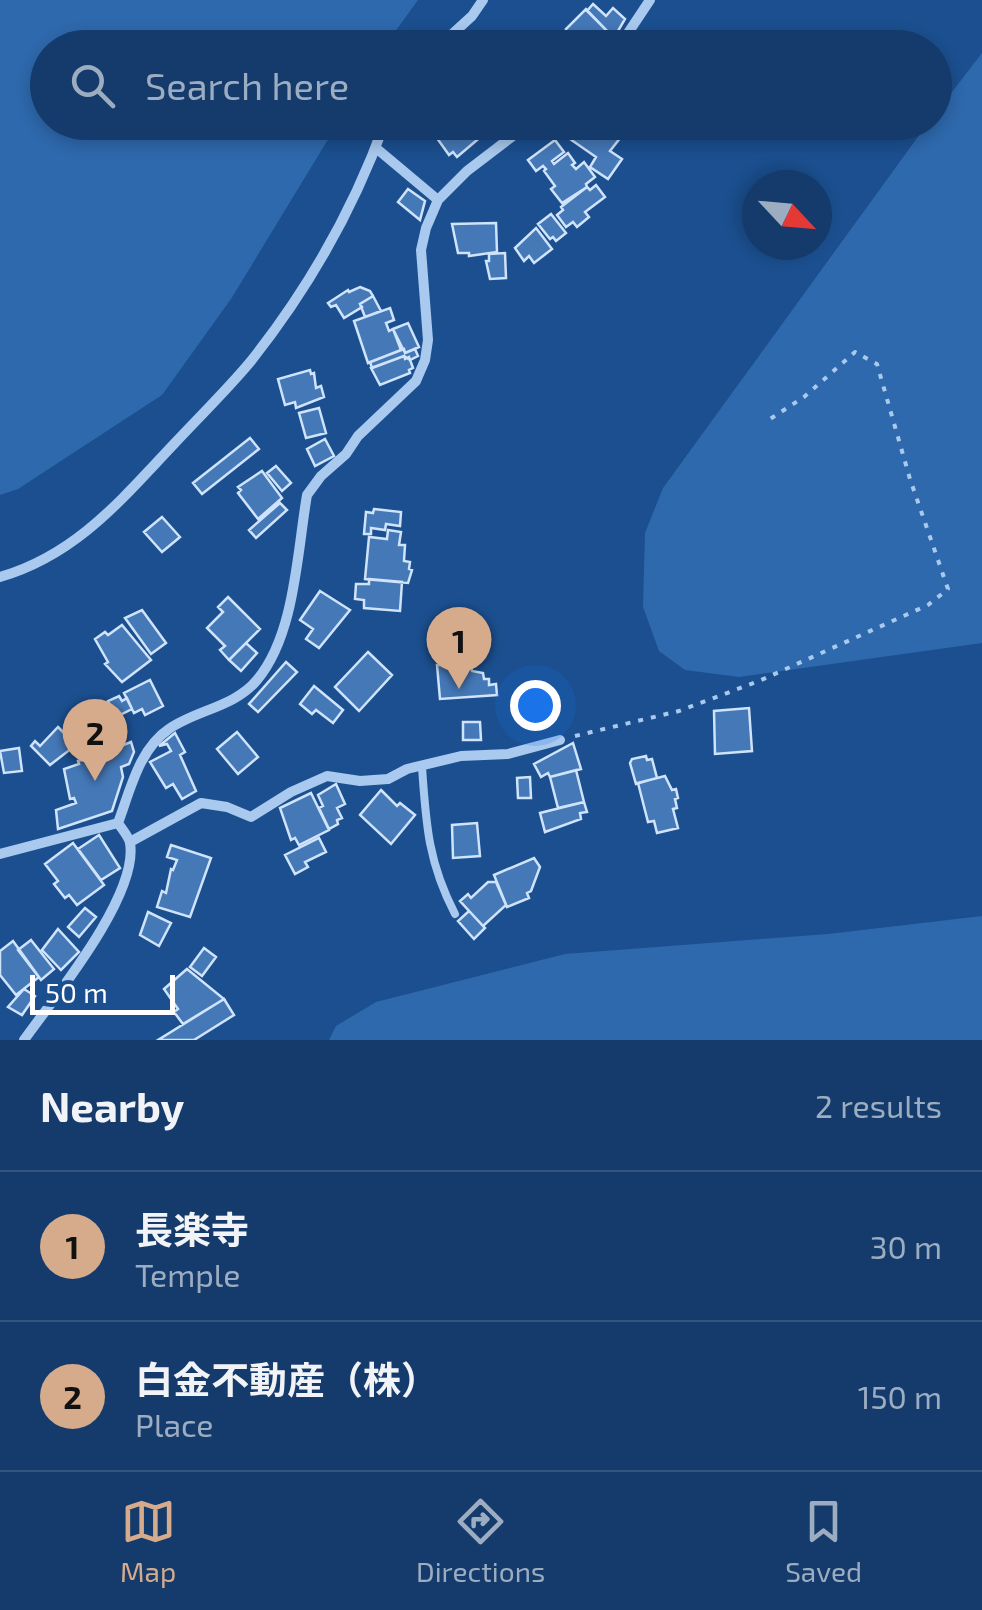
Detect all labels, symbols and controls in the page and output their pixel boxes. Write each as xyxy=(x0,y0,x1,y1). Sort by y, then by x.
search box xyxy=(30,30,952,140)
icon: search xyxy=(65,58,120,113)
text: Search here xyxy=(145,62,349,108)
north arrow xyxy=(742,170,832,260)
pin: 1 xyxy=(426,606,492,689)
your location xyxy=(510,680,561,731)
pin: 2 xyxy=(62,698,128,781)
scale bar xyxy=(30,970,175,1014)
text: 50 m xyxy=(45,975,108,1009)
text: Nearby xyxy=(40,1080,184,1130)
text: 2 results xyxy=(815,1086,942,1124)
text: 長楽寺 xyxy=(135,1206,249,1252)
text: 1 xyxy=(66,1227,79,1265)
text: 30 m xyxy=(870,1227,942,1265)
text: Temple xyxy=(135,1255,240,1293)
text: 白金不動産（株） xyxy=(135,1356,439,1402)
text: 2 xyxy=(63,1377,82,1415)
text: 150 m xyxy=(858,1377,942,1415)
text: Place xyxy=(135,1405,214,1443)
tab: Map xyxy=(120,1494,176,1588)
tab: Directions xyxy=(416,1494,545,1588)
tab: Saved xyxy=(785,1494,862,1588)

